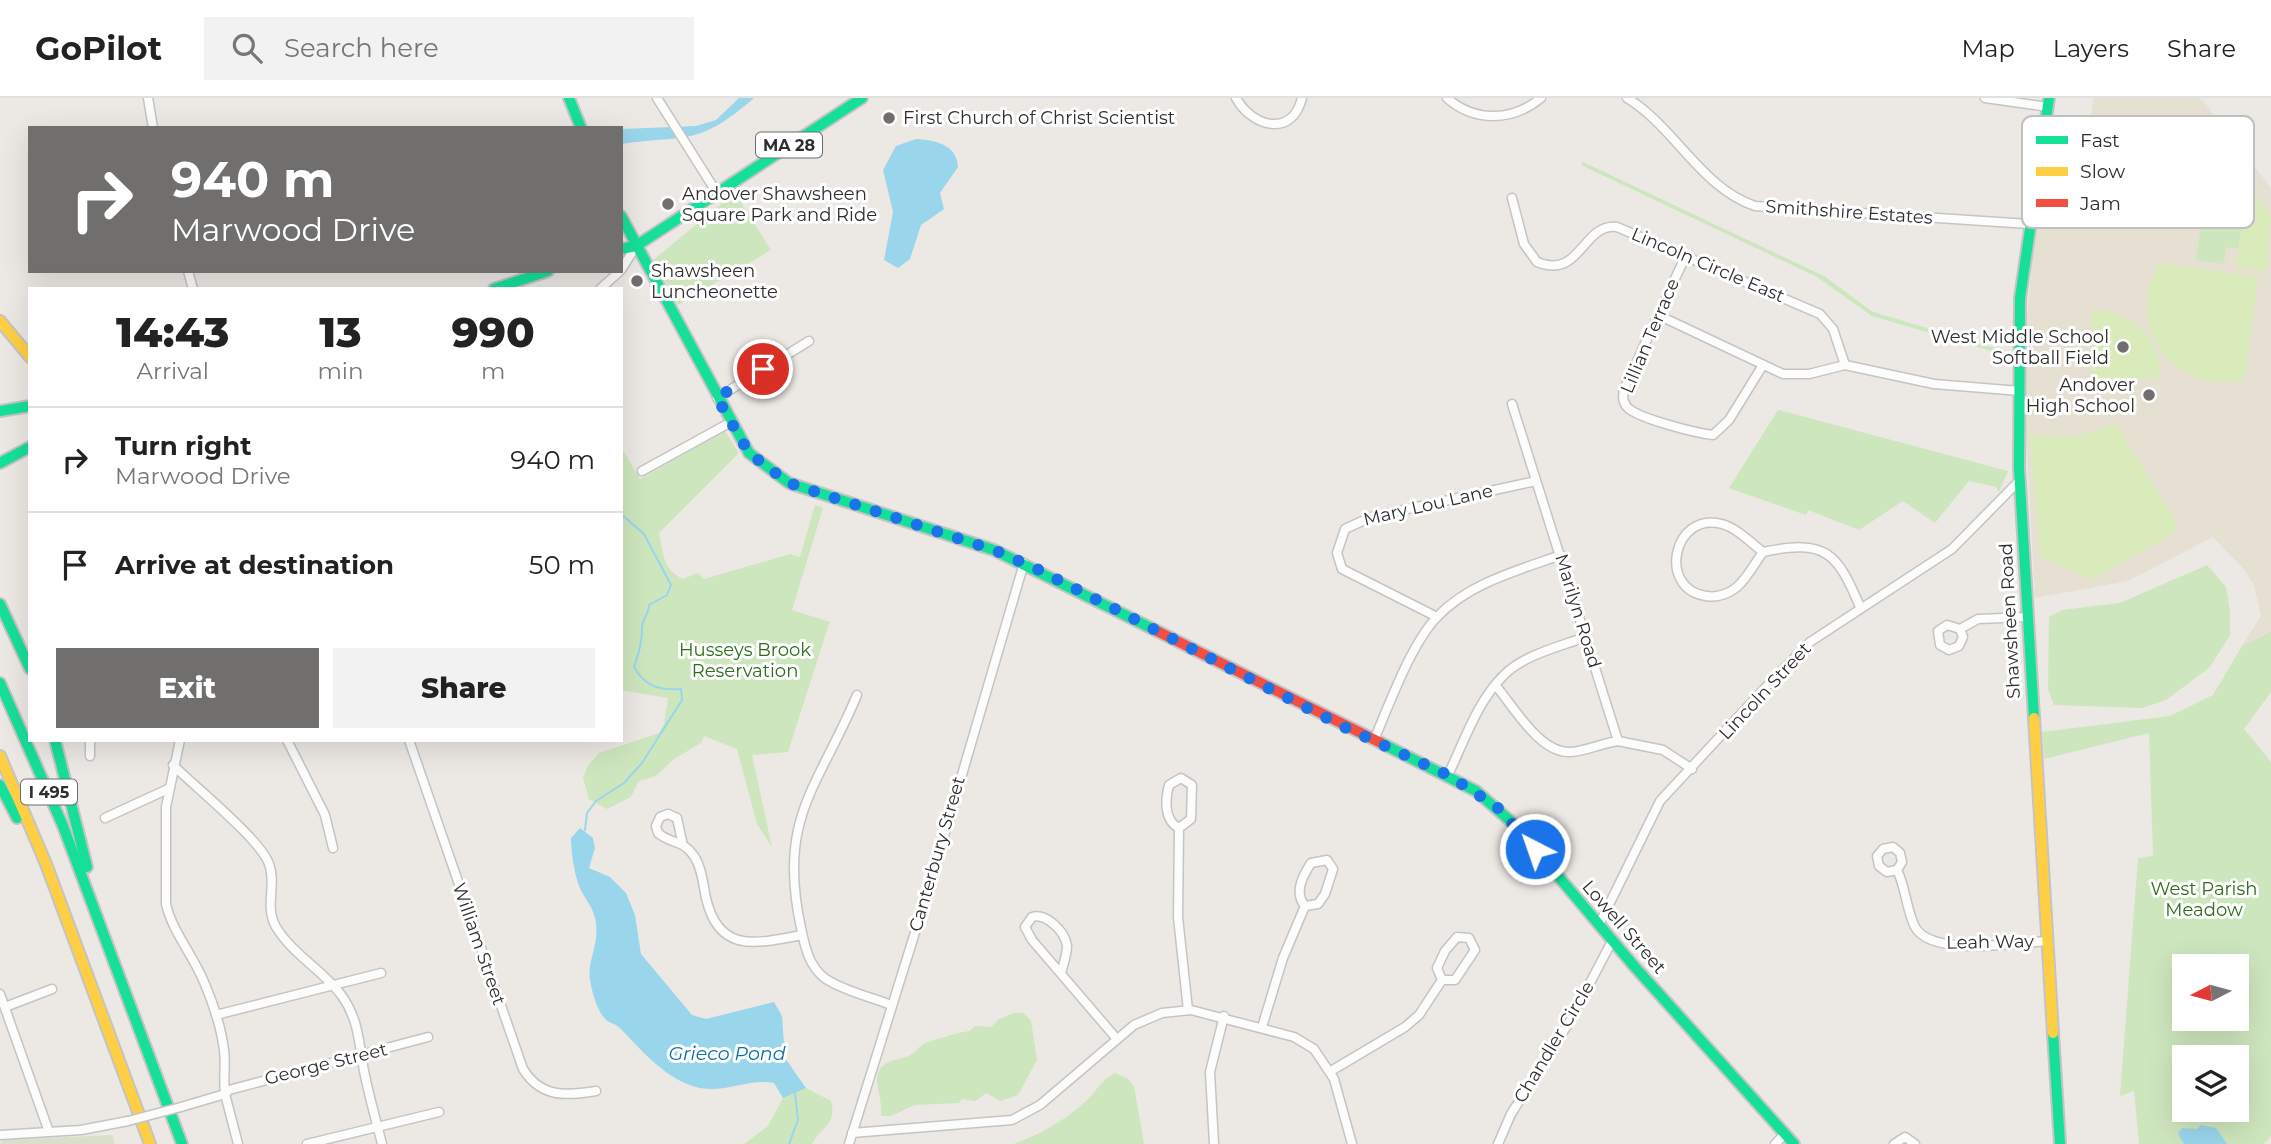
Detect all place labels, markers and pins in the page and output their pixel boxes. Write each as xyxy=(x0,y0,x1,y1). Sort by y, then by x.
place label: First Church of Christ Scientist xyxy=(903,107,1175,129)
marker: First Church of Christ Scientist xyxy=(881,110,897,126)
place label: Andover Shawsheen Square Park and Ride xyxy=(682,183,877,226)
marker: Andover Shawsheen Square Park and Ride xyxy=(660,196,676,212)
place label: Shawsheen Luncheonette xyxy=(651,260,778,303)
marker: Shawsheen Luncheonette xyxy=(629,273,645,289)
place label: West Middle School Softball Field xyxy=(1931,326,2109,369)
pin xyxy=(733,339,793,399)
marker: West Middle School Softball Field xyxy=(2115,339,2131,355)
place label: Andover High School xyxy=(2026,374,2135,417)
marker: Andover High School xyxy=(2141,387,2157,403)

